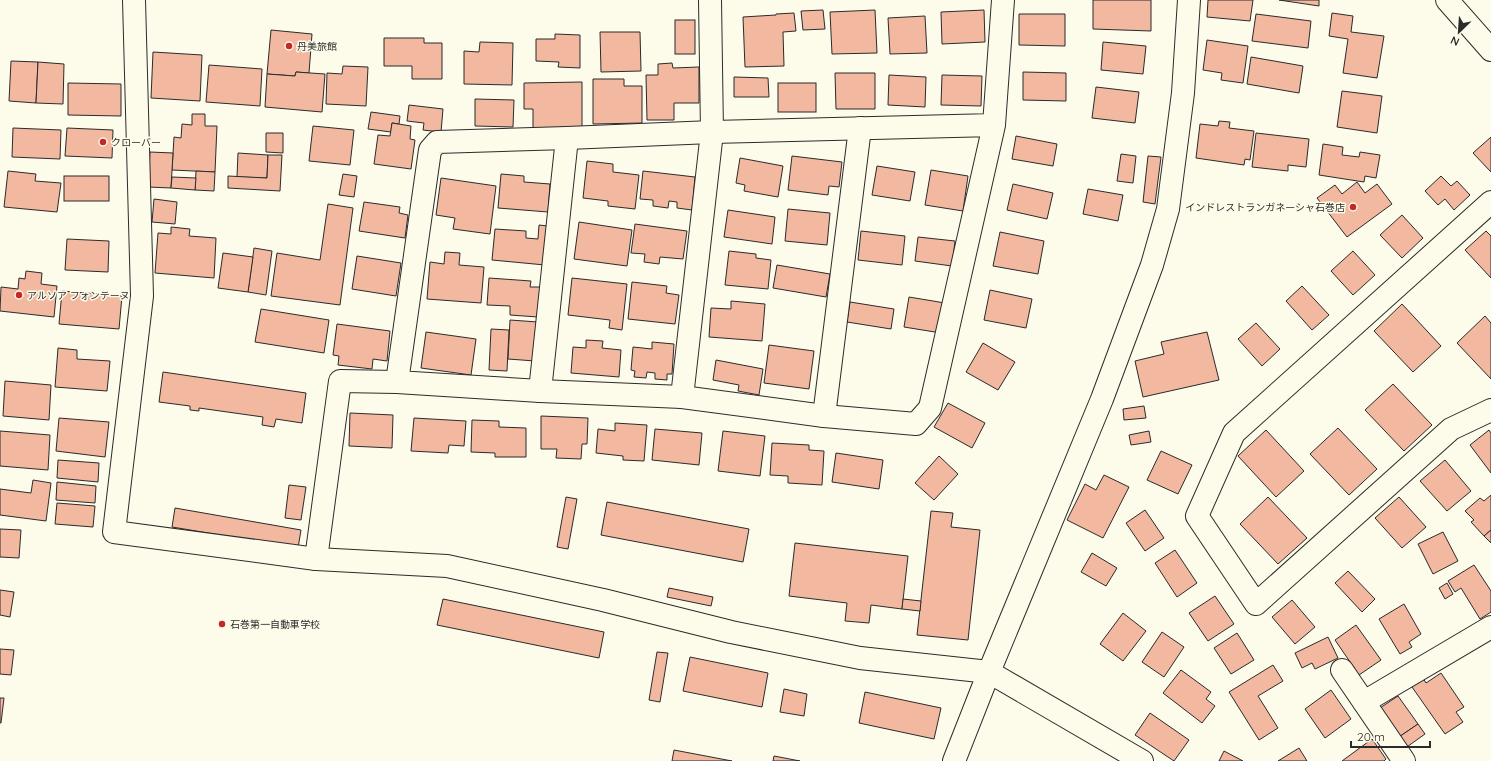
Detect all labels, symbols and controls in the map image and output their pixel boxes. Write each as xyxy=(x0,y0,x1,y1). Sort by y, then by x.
north arrow xyxy=(1439,12,1479,52)
text: N xyxy=(1448,33,1461,49)
place label: 丹美旅館 xyxy=(297,40,337,53)
marker: 丹美旅館 xyxy=(284,41,294,51)
place label: クローバー xyxy=(111,136,161,149)
marker: クローバー xyxy=(98,137,108,147)
place label: インドレストランガネーシャ石巻店 xyxy=(1185,201,1345,214)
marker: インドレストランガネーシャ石巻店 xyxy=(1348,202,1358,212)
place label: アルソア フォンテーヌ xyxy=(27,289,130,302)
marker: アルソア フォンテーヌ xyxy=(14,290,24,300)
place label: 石巻第一自動車学校 xyxy=(230,618,320,631)
marker: 石巻第一自動車学校 xyxy=(217,619,227,629)
scale bar xyxy=(1351,723,1430,749)
text: 20 m xyxy=(1357,729,1385,744)

